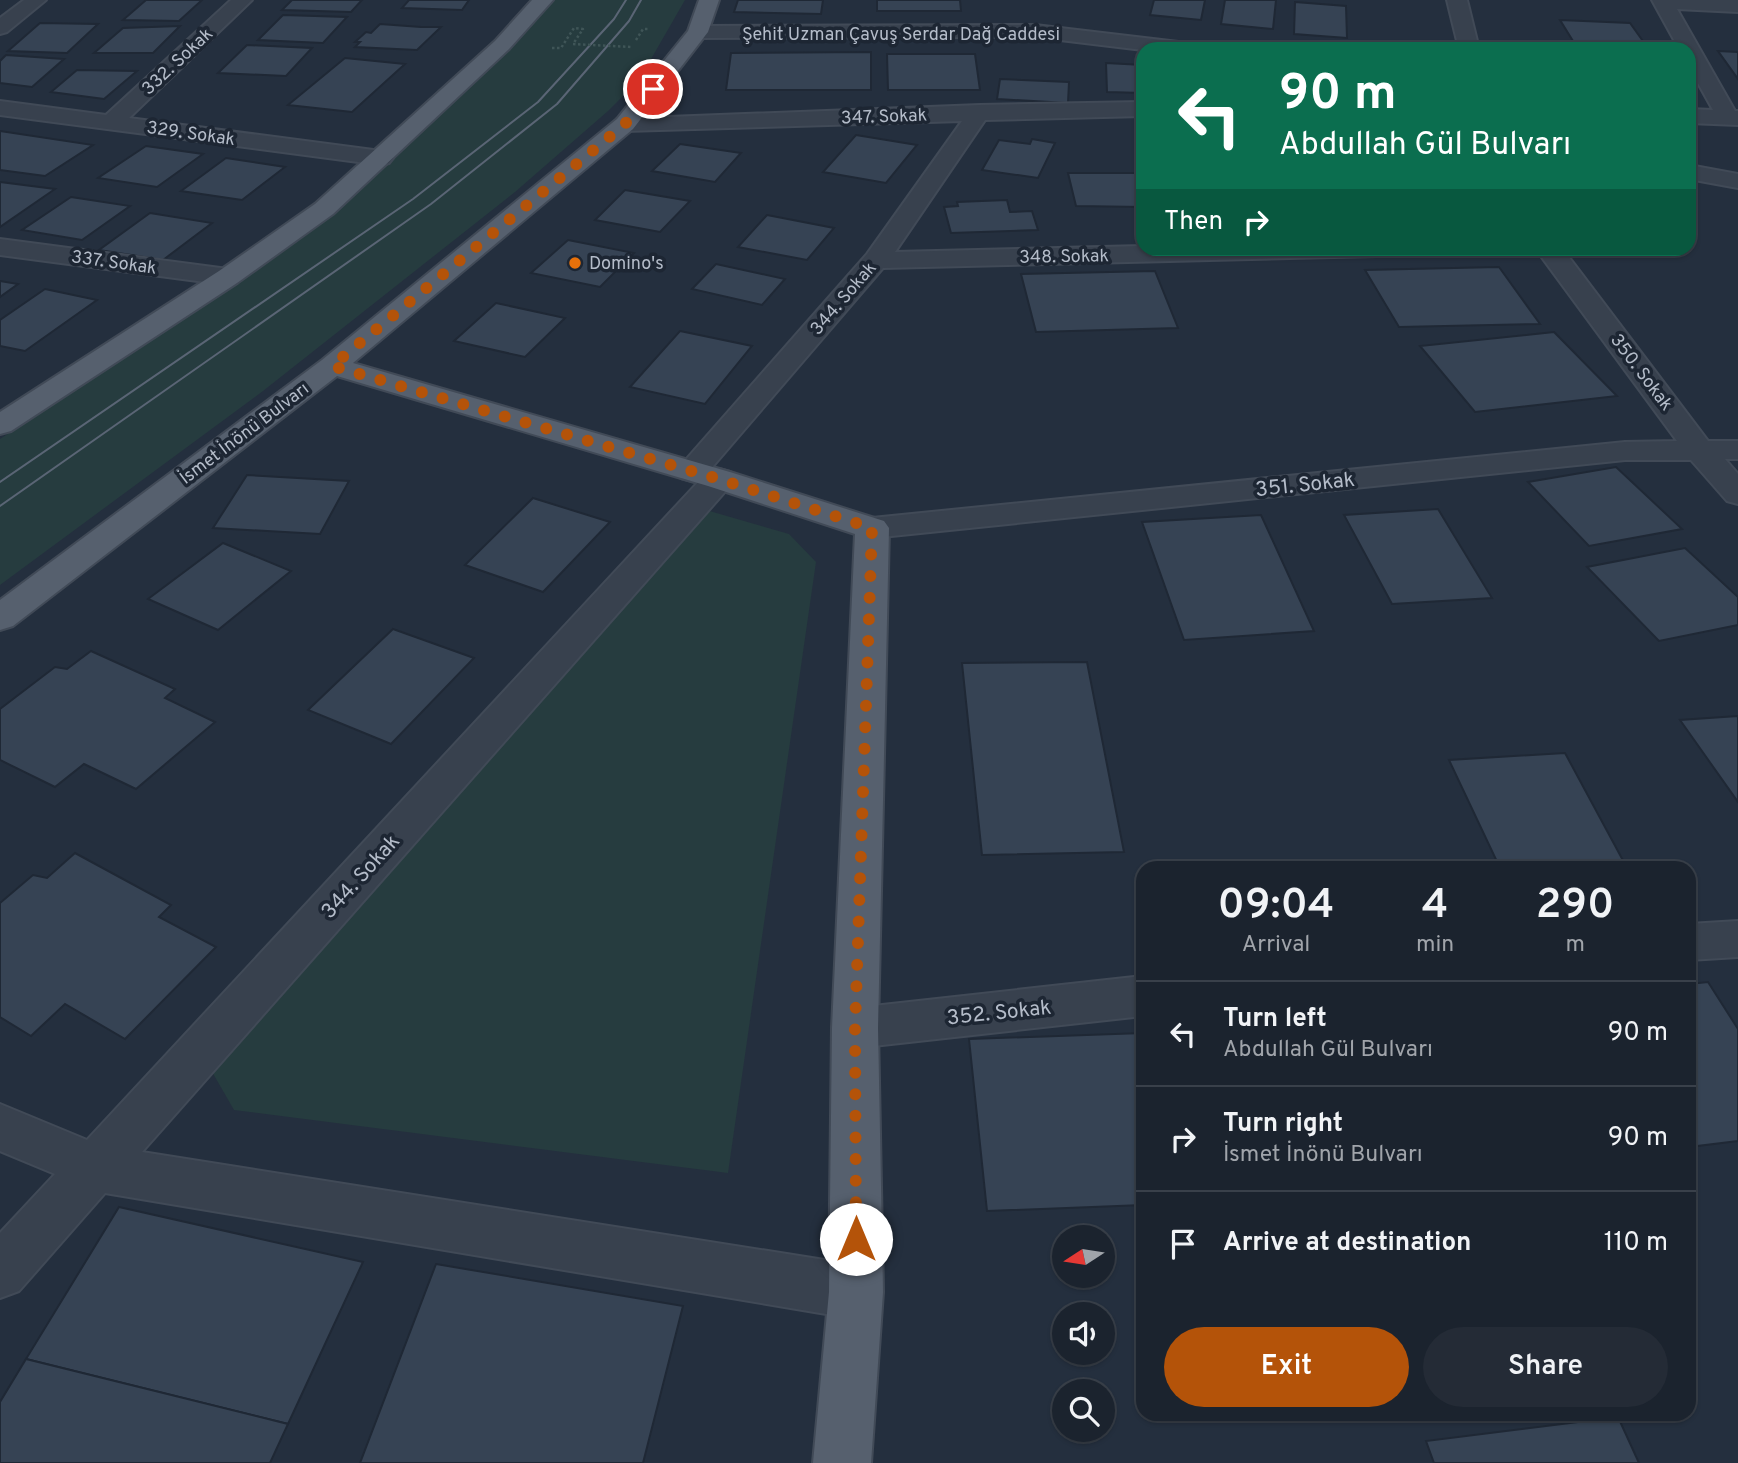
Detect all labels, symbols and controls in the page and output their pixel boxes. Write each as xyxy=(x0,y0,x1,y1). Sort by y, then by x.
street label: 332. Sokak xyxy=(138,23,219,101)
street label: Şehit Uzman Çavuş Serdar Dağ Caddesi xyxy=(742,24,1060,47)
pin xyxy=(623,59,683,119)
text: 90 m xyxy=(1279,65,1397,127)
icon: arrive xyxy=(634,70,672,108)
icon: left xyxy=(1164,70,1255,161)
street label: 347. Sokak xyxy=(840,104,928,130)
street label: 329. Sokak xyxy=(145,117,237,152)
text: Abdullah Gül Bulvarı xyxy=(1279,126,1571,166)
icon: right xyxy=(1237,203,1275,241)
text: Then xyxy=(1164,206,1223,239)
street label: 348. Sokak xyxy=(1019,245,1109,270)
street label: 337. Sokak xyxy=(70,246,158,281)
place label: Domino's xyxy=(589,253,664,276)
marker: Domino's xyxy=(567,255,583,271)
street label: 344. Sokak xyxy=(806,257,882,341)
street label: 350. Sokak xyxy=(1604,330,1677,416)
street label: İsmet İnönü Bulvarı xyxy=(174,376,314,490)
street label: 351. Sokak xyxy=(1254,467,1356,504)
street label: 344. Sokak xyxy=(316,829,406,925)
text: 09:04 xyxy=(1218,880,1335,933)
text: 4 xyxy=(1422,880,1449,933)
text: 290 xyxy=(1536,880,1614,933)
text: Arrival xyxy=(1242,931,1310,960)
text: min xyxy=(1416,931,1454,960)
text: m xyxy=(1565,931,1585,960)
street label: 352. Sokak xyxy=(946,995,1053,1032)
text: Turn left xyxy=(1223,1003,1327,1036)
icon: left xyxy=(1164,1015,1202,1053)
text: 90 m xyxy=(1608,1017,1668,1050)
text: Abdullah Gül Bulvarı xyxy=(1223,1036,1433,1065)
text: Turn right xyxy=(1223,1108,1343,1141)
icon: right xyxy=(1164,1120,1202,1158)
text: 90 m xyxy=(1608,1122,1668,1155)
text: İsmet İnönü Bulvarı xyxy=(1223,1141,1423,1170)
position arrow xyxy=(819,1202,893,1276)
north arrow xyxy=(1052,1225,1115,1288)
map controls xyxy=(1052,1225,1115,1442)
icon: arrive xyxy=(1164,1225,1202,1263)
text: Arrive at destination xyxy=(1223,1227,1471,1260)
text: 110 m xyxy=(1604,1227,1668,1260)
button: sound xyxy=(1052,1302,1115,1365)
button: Exit xyxy=(1164,1327,1409,1407)
button: Share xyxy=(1423,1327,1668,1407)
button: search xyxy=(1052,1379,1115,1442)

